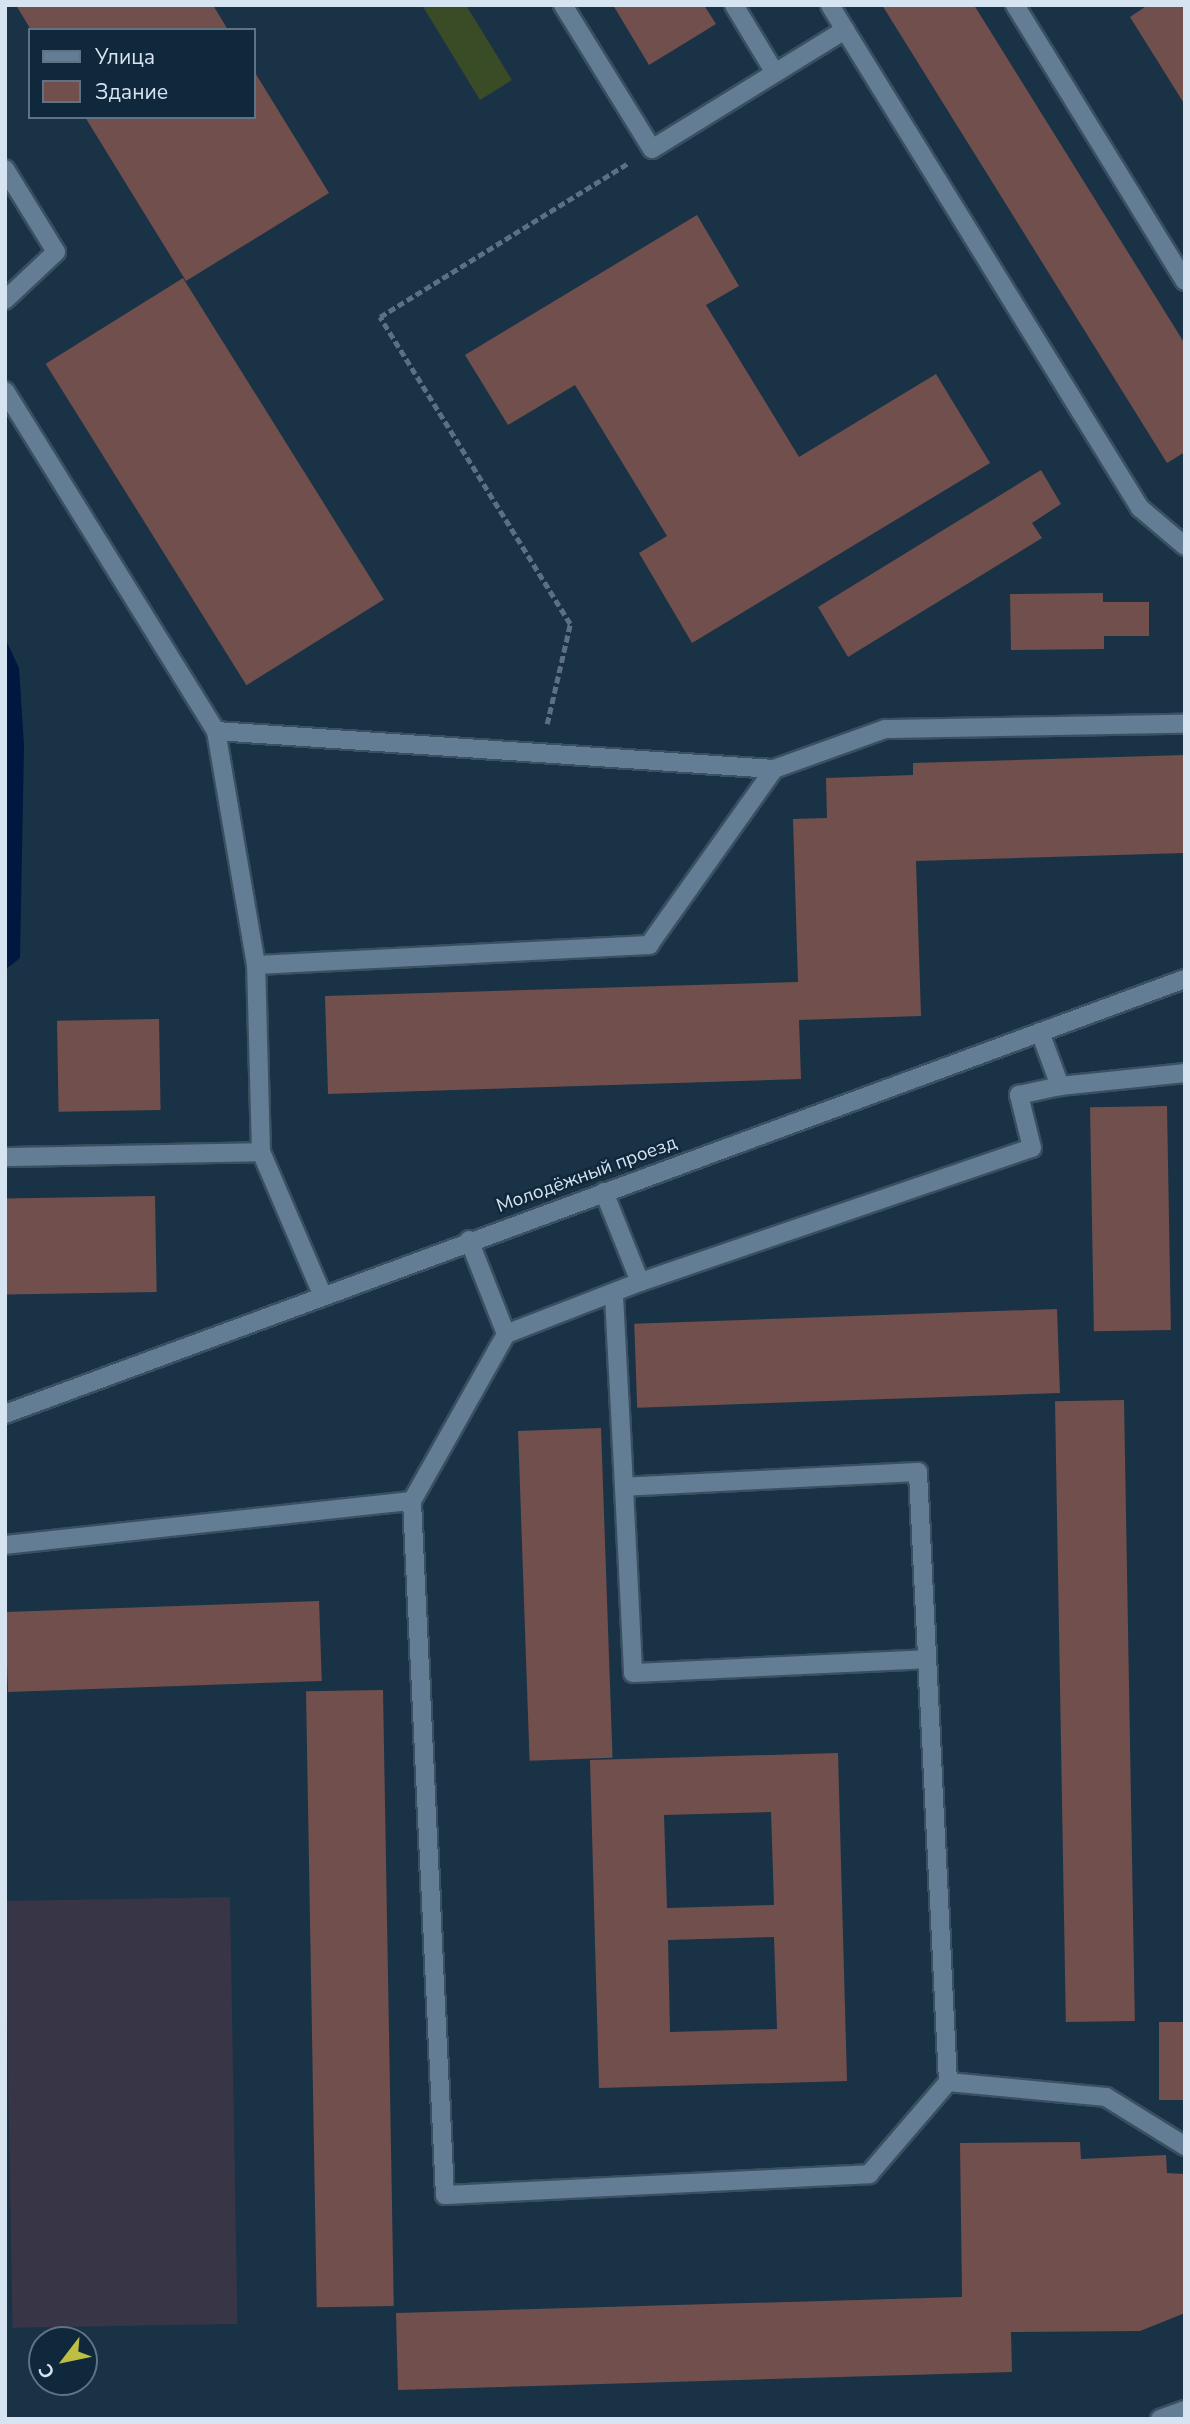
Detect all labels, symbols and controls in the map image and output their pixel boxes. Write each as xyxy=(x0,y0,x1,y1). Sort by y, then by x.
legend xyxy=(28,28,256,119)
text: Улица xyxy=(95,43,155,71)
text: Здание xyxy=(95,78,168,106)
street label: Молодёжный проезд xyxy=(494,1132,680,1218)
north arrow xyxy=(28,2326,98,2396)
text: С xyxy=(32,2359,61,2383)

